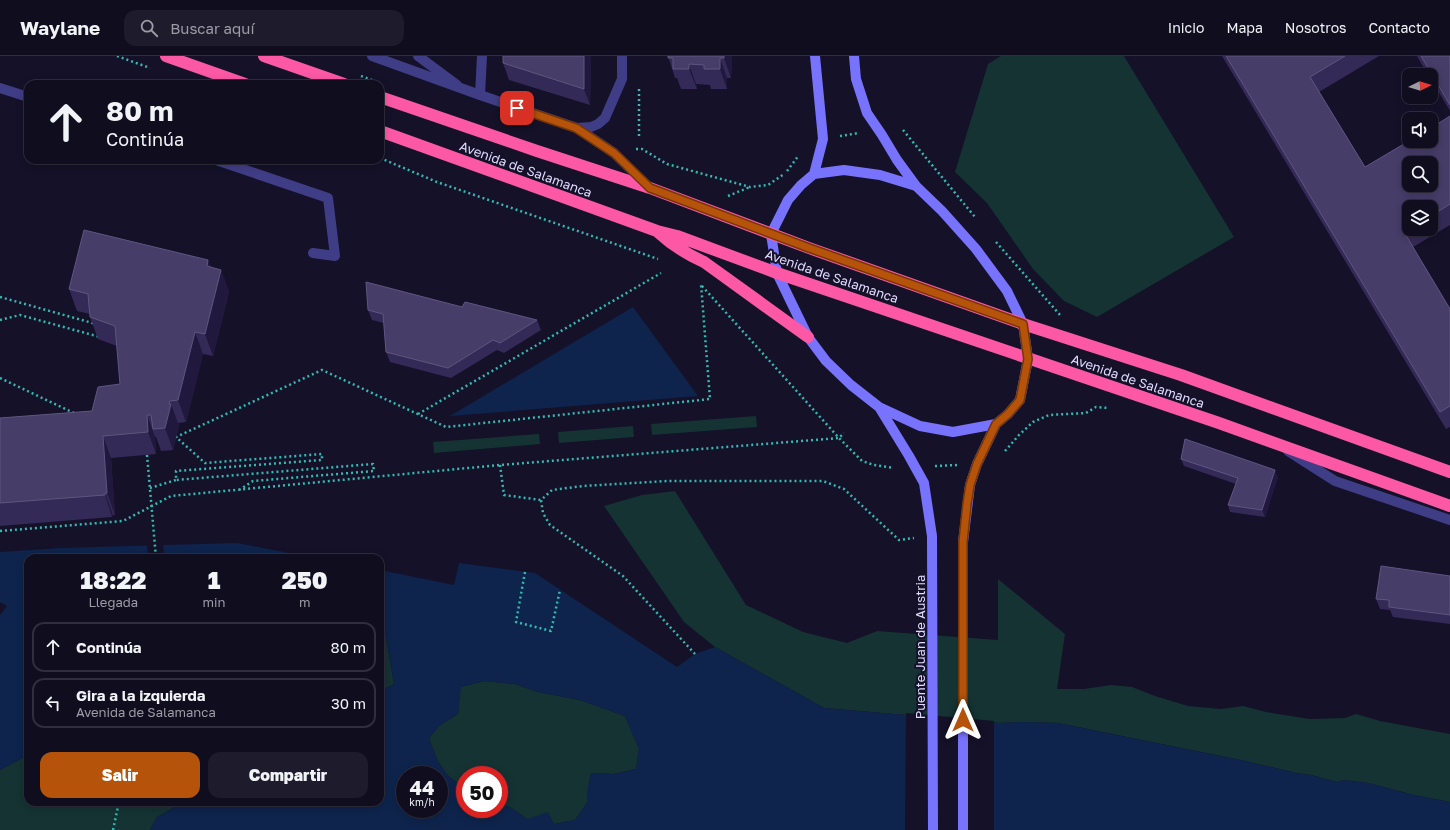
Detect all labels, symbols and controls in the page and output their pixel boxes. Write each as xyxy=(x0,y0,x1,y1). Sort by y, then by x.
search box xyxy=(124,10,404,46)
text: Waylane xyxy=(20,16,100,39)
icon: search xyxy=(138,17,160,39)
text: Buscar aquí xyxy=(170,19,254,37)
text: Inicio xyxy=(1168,19,1204,36)
text: Mapa xyxy=(1226,19,1263,36)
text: Nosotros xyxy=(1285,19,1346,36)
text: Contacto xyxy=(1368,19,1430,36)
north arrow xyxy=(1402,68,1438,104)
map controls xyxy=(1402,68,1438,236)
pin xyxy=(500,91,534,125)
text: 80 m xyxy=(106,94,174,127)
icon: ahead xyxy=(40,96,92,148)
icon: arrive xyxy=(506,97,528,119)
button: sound xyxy=(1402,112,1438,148)
text: Continúa xyxy=(106,128,184,150)
street label: Avenida de Salamanca xyxy=(458,138,594,200)
button: search xyxy=(1402,156,1438,192)
button: layers xyxy=(1402,200,1438,236)
street label: Avenida de Salamanca xyxy=(763,246,901,306)
street label: Avenida de Salamanca xyxy=(1069,351,1207,411)
text: 18:22 xyxy=(80,565,146,594)
text: 1 xyxy=(208,565,220,594)
text: 250 xyxy=(282,565,328,594)
street label: Puente Juan de Austria xyxy=(912,575,928,719)
text: Llegada xyxy=(89,594,138,610)
text: min xyxy=(203,594,226,610)
text: m xyxy=(299,594,311,610)
icon: ahead xyxy=(42,636,64,658)
text: Continúa xyxy=(76,638,142,656)
text: 80 m xyxy=(331,638,366,656)
text: Gira a la izquierda xyxy=(76,686,206,704)
icon: left xyxy=(42,692,64,714)
text: 30 m xyxy=(331,694,366,712)
position arrow xyxy=(942,699,984,741)
text: Avenida de Salamanca xyxy=(76,704,216,720)
button: Salir xyxy=(40,752,200,798)
button: Compartir xyxy=(208,752,368,798)
speed limit sign: 50 xyxy=(456,766,508,818)
text: 44 xyxy=(409,775,434,799)
text: km/h xyxy=(409,796,435,808)

